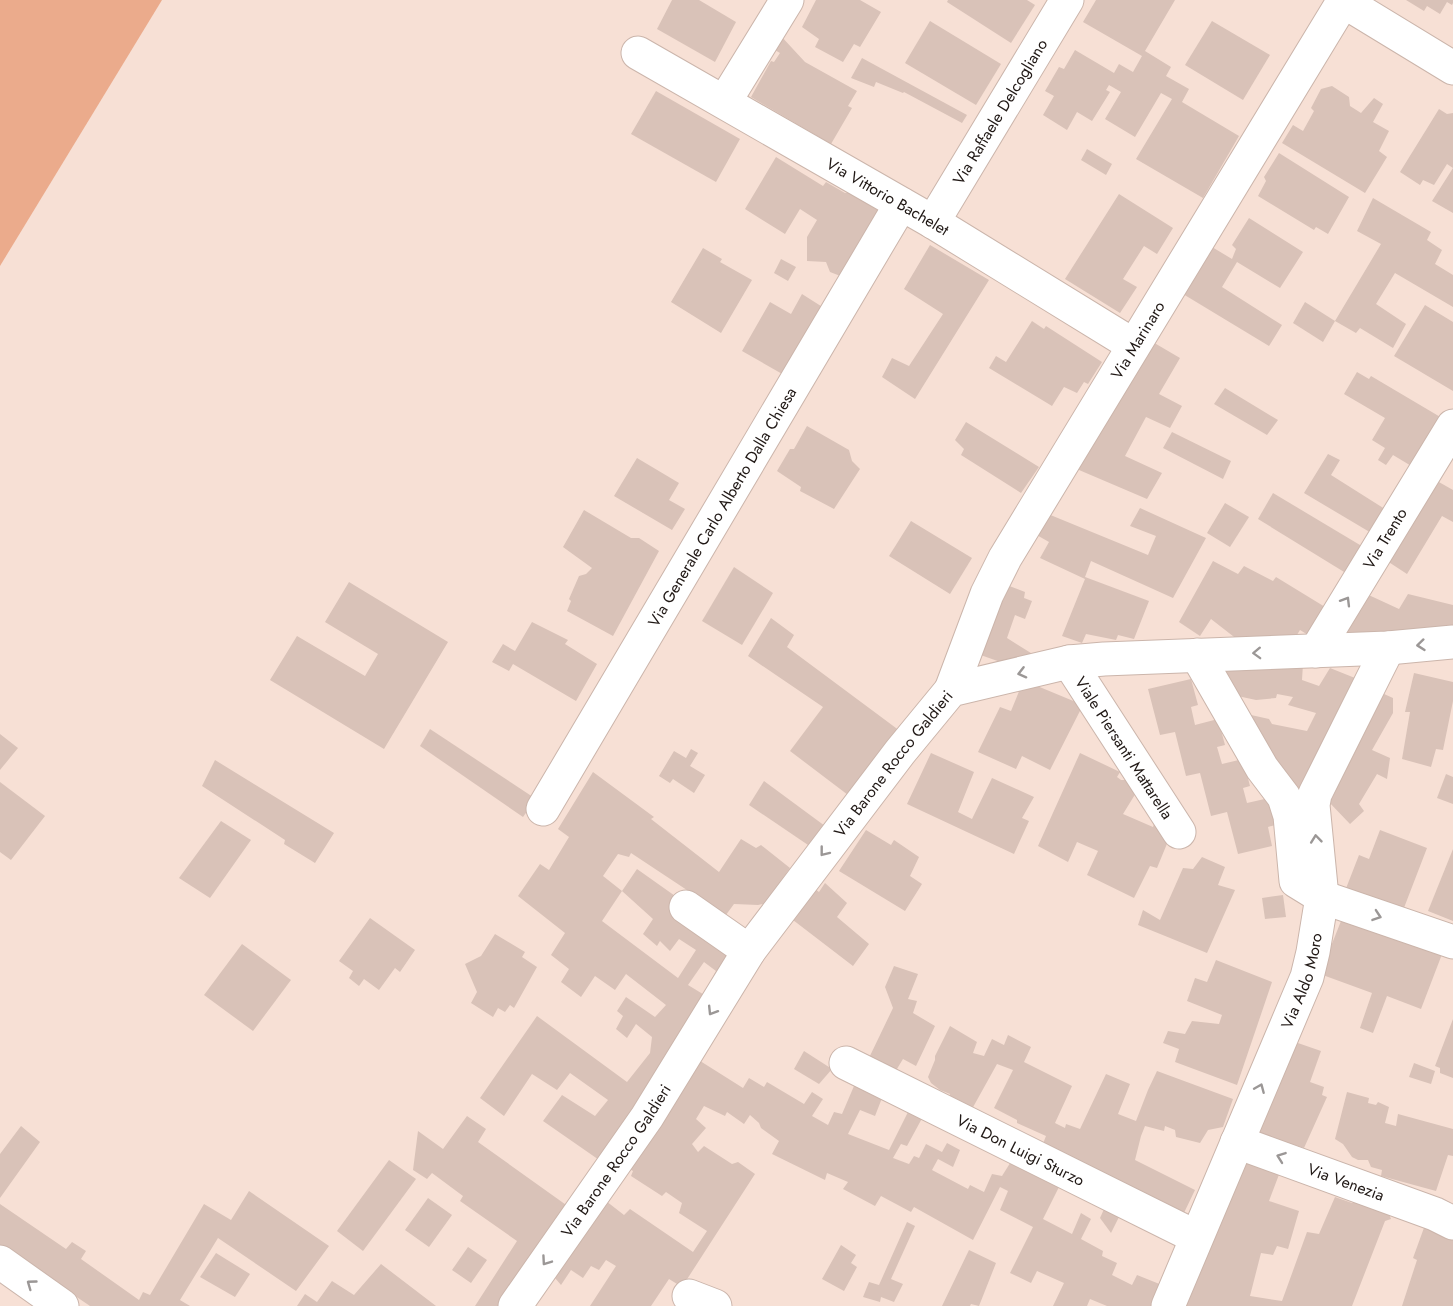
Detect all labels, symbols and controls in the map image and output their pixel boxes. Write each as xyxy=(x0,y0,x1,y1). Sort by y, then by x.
street label: Via Raffaele Delcogliano xyxy=(947,34,1053,189)
street label: Via Vittorio Bachelet xyxy=(822,152,954,241)
street label: Via Marinaro xyxy=(1105,296,1170,383)
street label: Via Generale Carlo Alberto Dalla Chiesa xyxy=(642,383,802,631)
street label: Via Trento xyxy=(1357,503,1412,573)
one-way arrow xyxy=(1339,597,1351,607)
one-way arrow xyxy=(1416,638,1425,651)
one-way arrow xyxy=(1253,647,1262,660)
one-way arrow xyxy=(1017,665,1027,678)
street label: Viale Piersanti Mattarella xyxy=(1070,672,1179,824)
street label: Via Barone Rocco Galdieri xyxy=(828,685,958,842)
one-way arrow xyxy=(1310,834,1323,843)
one-way arrow xyxy=(820,845,831,856)
one-way arrow xyxy=(1371,908,1382,921)
street label: Via Aldo Moro xyxy=(1275,931,1327,1032)
one-way arrow xyxy=(708,1005,720,1015)
street label: Via Barone Rocco Galdieri xyxy=(555,1079,676,1242)
one-way arrow xyxy=(1253,1083,1265,1094)
street label: Via Don Luigi Sturzo xyxy=(953,1108,1089,1192)
one-way arrow xyxy=(1276,1152,1286,1165)
street label: Via Venezia xyxy=(1304,1157,1388,1206)
one-way arrow xyxy=(542,1255,553,1266)
one-way arrow xyxy=(26,1280,37,1291)

